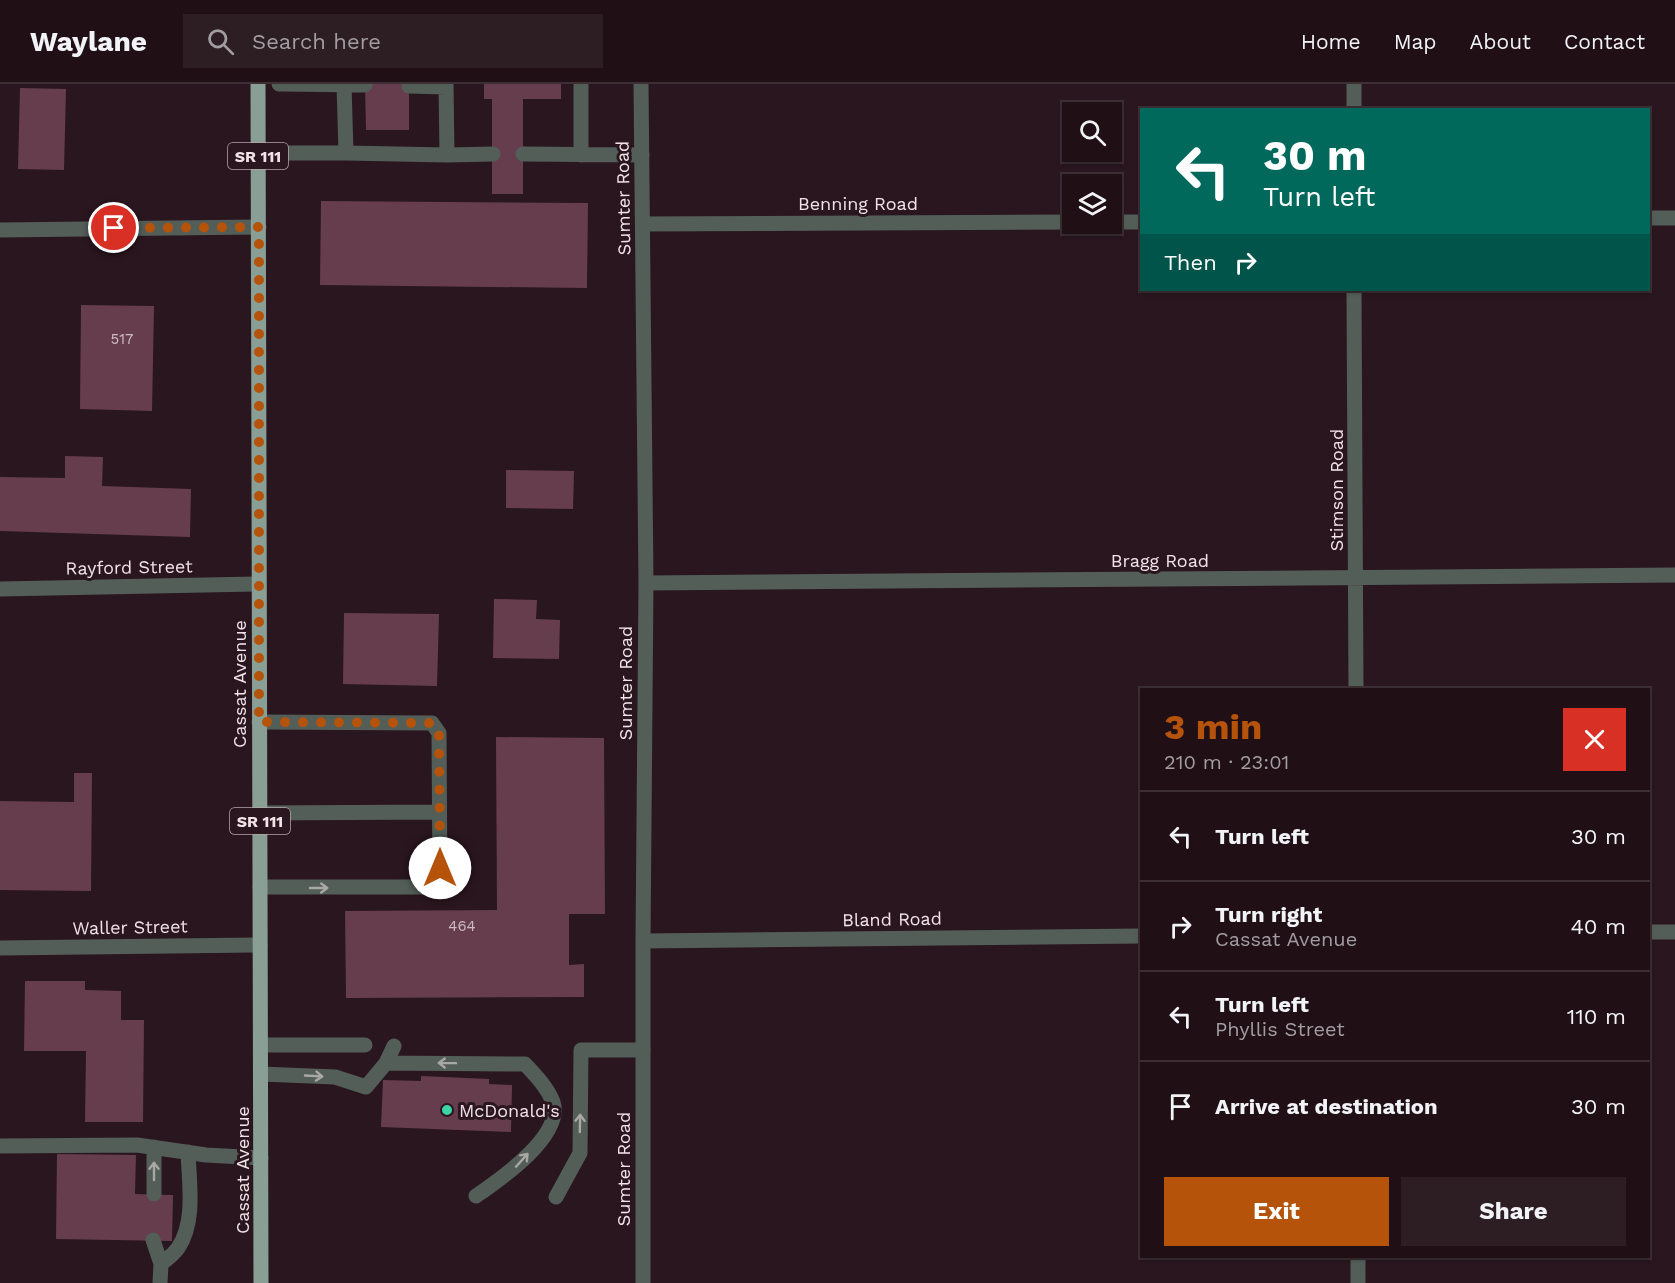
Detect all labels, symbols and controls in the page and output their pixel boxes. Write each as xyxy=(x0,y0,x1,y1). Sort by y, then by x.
search box xyxy=(183,14,603,68)
text: Waylane xyxy=(30,25,147,58)
icon: search xyxy=(204,25,237,58)
text: Search here xyxy=(252,29,381,54)
text: Home xyxy=(1301,29,1361,54)
text: Map xyxy=(1394,29,1437,54)
text: About xyxy=(1470,29,1531,54)
text: Contact xyxy=(1564,29,1645,54)
map controls xyxy=(1062,102,1122,234)
button: search xyxy=(1062,102,1122,162)
text: 30 m xyxy=(1263,131,1367,180)
icon: left xyxy=(1164,132,1242,210)
street label: Sumter Road xyxy=(612,141,634,255)
road number: SR 111 xyxy=(228,143,288,169)
button: layers xyxy=(1062,174,1122,234)
text: Turn left xyxy=(1263,181,1375,213)
street label: Benning Road xyxy=(798,193,918,214)
pin xyxy=(88,202,139,253)
icon: arrive xyxy=(97,211,130,244)
icon: right xyxy=(1229,246,1262,279)
text: Then xyxy=(1164,250,1217,275)
house number: 517 xyxy=(111,330,134,348)
street label: Stimson Road xyxy=(1326,429,1347,551)
street label: Bragg Road xyxy=(1111,550,1209,571)
street label: Rayford Street xyxy=(65,555,193,579)
street label: Cassat Avenue xyxy=(229,620,250,748)
street label: Sumter Road xyxy=(615,626,636,740)
text: 3 min xyxy=(1164,706,1262,748)
button: close xyxy=(1563,708,1626,771)
text: 210 m · 23:01 xyxy=(1164,750,1289,774)
road number: SR 111 xyxy=(230,808,290,834)
icon: left xyxy=(1164,820,1197,853)
text: Turn left xyxy=(1215,824,1309,849)
text: 30 m xyxy=(1571,824,1626,849)
position arrow xyxy=(408,836,472,900)
one-way arrow xyxy=(308,882,328,894)
text: Turn right xyxy=(1215,902,1322,927)
street label: Bland Road xyxy=(842,908,942,930)
icon: right xyxy=(1164,910,1197,943)
text: 40 m xyxy=(1570,914,1626,939)
street label: Waller Street xyxy=(72,915,188,939)
house number: 464 xyxy=(448,917,476,935)
text: Cassat Avenue xyxy=(1215,927,1357,951)
text: Turn left xyxy=(1215,992,1309,1017)
icon: left xyxy=(1164,1000,1197,1033)
text: 110 m xyxy=(1567,1004,1626,1029)
text: Phyllis Street xyxy=(1215,1017,1345,1041)
one-way arrow xyxy=(438,1058,458,1069)
one-way arrow xyxy=(304,1071,324,1082)
icon: arrive xyxy=(1164,1090,1197,1123)
text: Arrive at destination xyxy=(1215,1094,1438,1119)
text: 30 m xyxy=(1571,1094,1626,1119)
place label: McDonald's xyxy=(459,1100,560,1121)
marker: McDonald's xyxy=(440,1103,454,1117)
street label: Cassat Avenue xyxy=(232,1106,253,1234)
street label: Sumter Road xyxy=(613,1112,634,1226)
one-way arrow xyxy=(574,1114,586,1134)
one-way arrow xyxy=(515,1153,529,1168)
one-way arrow xyxy=(148,1161,160,1181)
button: Exit xyxy=(1164,1177,1389,1246)
button: Share xyxy=(1401,1177,1626,1246)

